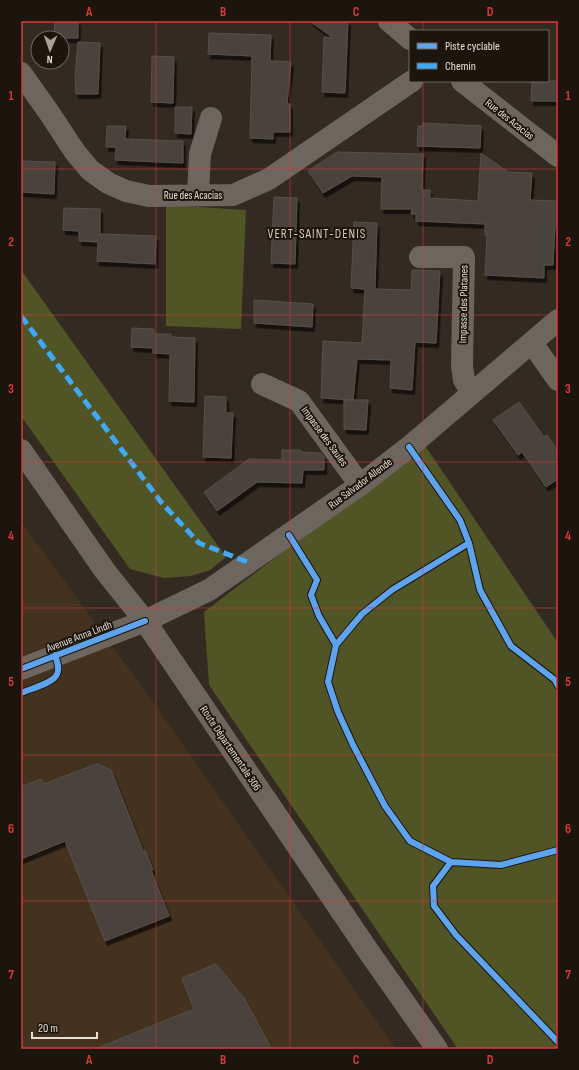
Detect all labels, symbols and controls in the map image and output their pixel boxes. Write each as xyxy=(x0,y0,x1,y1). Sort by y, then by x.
text: A xyxy=(85,4,93,20)
text: B xyxy=(220,4,226,20)
text: C xyxy=(353,4,360,20)
text: D xyxy=(487,4,494,20)
north arrow xyxy=(30,30,70,70)
legend xyxy=(409,30,549,82)
text: Piste cyclable xyxy=(445,39,500,54)
text: N xyxy=(46,53,53,66)
text: Chemin xyxy=(445,59,476,74)
text: 1 xyxy=(8,88,14,104)
text: 1 xyxy=(565,88,571,104)
street label: Rue des Acacias xyxy=(483,96,537,143)
street label: Rue des Acacias xyxy=(164,189,222,202)
district label: VERT-SAINT-DENIS xyxy=(268,226,366,242)
text: 2 xyxy=(8,234,14,250)
text: 2 xyxy=(565,234,571,250)
street label: Impasse des Platanes xyxy=(456,265,471,343)
text: 3 xyxy=(8,381,14,397)
text: 3 xyxy=(565,381,571,397)
street label: Impasse des Saules xyxy=(299,404,351,469)
street label: Rue Salvador Allende xyxy=(326,455,395,512)
text: 4 xyxy=(8,528,14,544)
text: 4 xyxy=(565,528,571,544)
street label: Avenue Anna Lindh xyxy=(44,618,114,655)
text: 5 xyxy=(8,674,14,690)
text: 5 xyxy=(565,674,571,690)
street label: Route Départementale 306 xyxy=(197,703,264,793)
text: 6 xyxy=(8,821,14,837)
text: 6 xyxy=(565,821,571,837)
text: 7 xyxy=(8,967,14,983)
text: 7 xyxy=(565,967,571,983)
scale bar xyxy=(32,1014,97,1040)
text: 20 m xyxy=(38,1021,58,1036)
text: A xyxy=(85,1052,93,1068)
text: B xyxy=(220,1052,226,1068)
text: C xyxy=(353,1052,360,1068)
text: D xyxy=(487,1052,494,1068)

